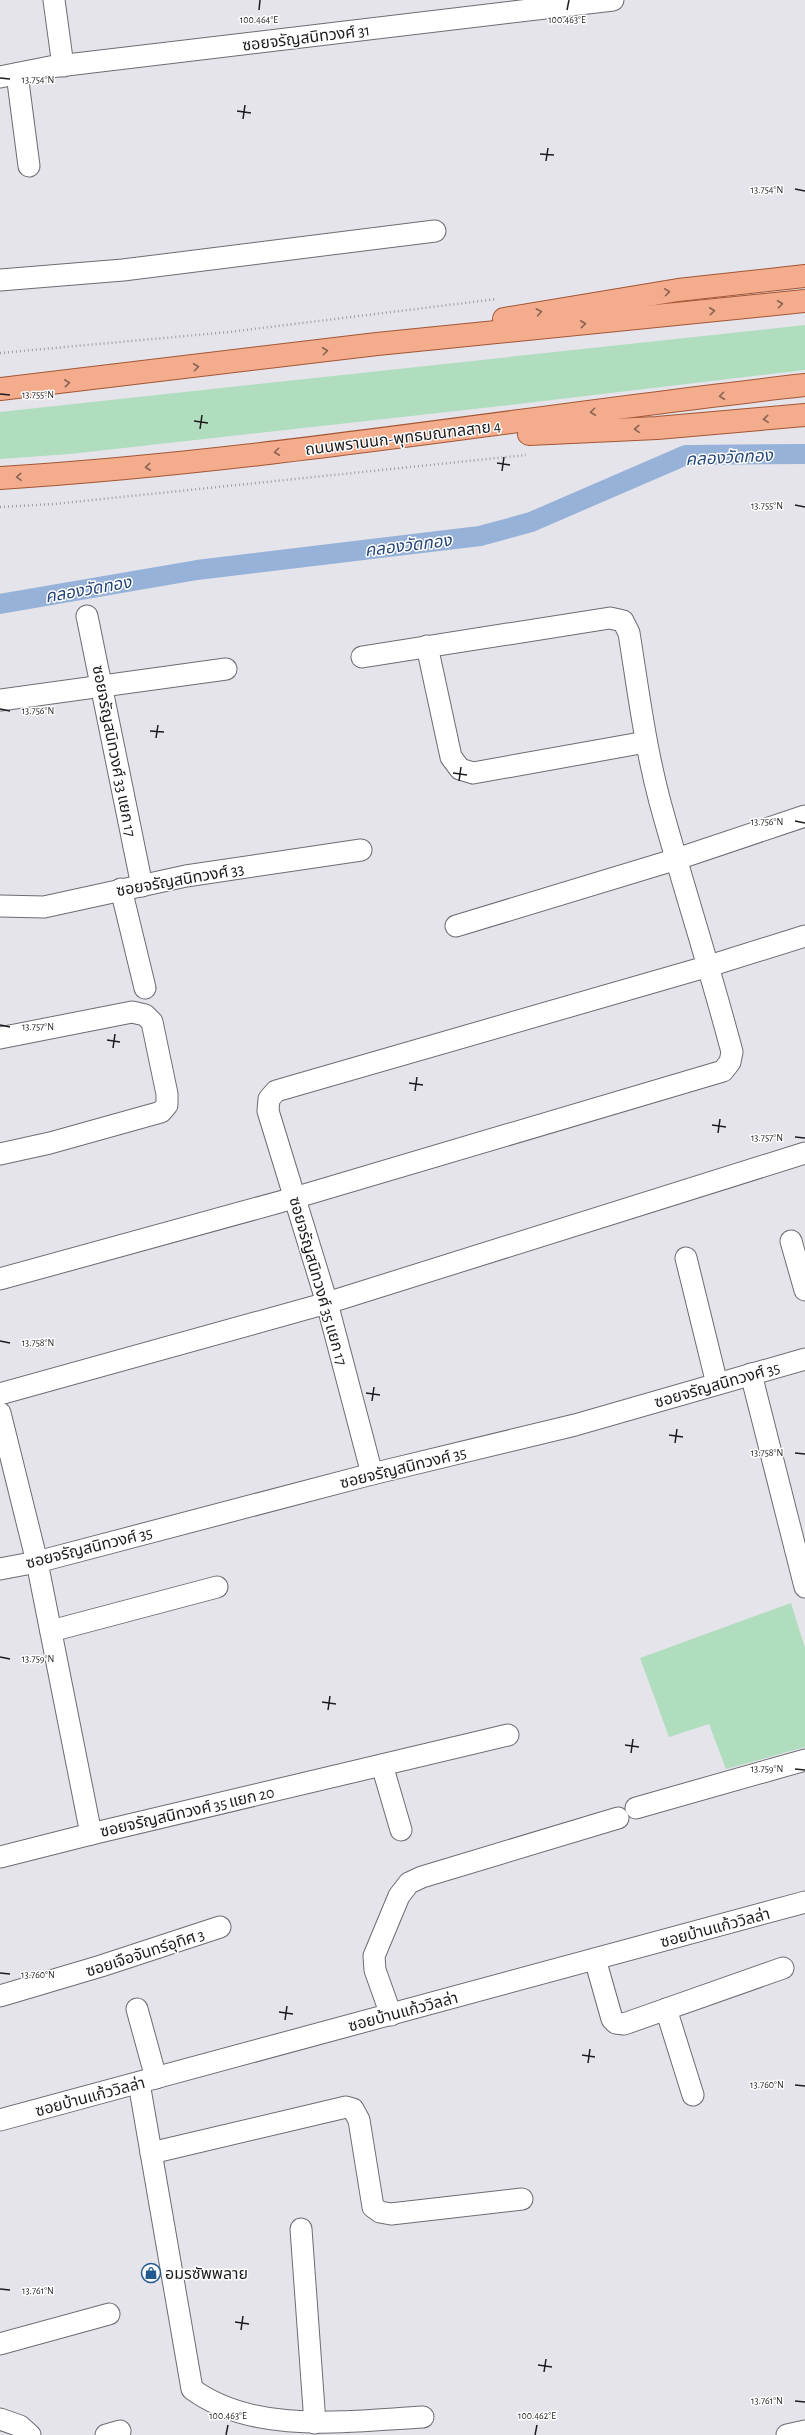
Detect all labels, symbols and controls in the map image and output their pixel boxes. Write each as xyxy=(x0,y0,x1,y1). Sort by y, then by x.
text: 100.464°E xyxy=(240,15,278,25)
text: 100.463°E xyxy=(548,15,586,25)
street label: ซอยจรัญสนิทวงศ์ 31 xyxy=(241,22,371,54)
text: 13.754°N xyxy=(22,75,54,85)
text: 13.754°N xyxy=(751,185,783,195)
one-way arrow xyxy=(664,288,670,297)
one-way arrow xyxy=(777,299,783,308)
one-way arrow xyxy=(709,306,715,315)
one-way arrow xyxy=(536,309,542,317)
one-way arrow xyxy=(580,319,586,328)
one-way arrow xyxy=(322,347,328,356)
one-way arrow xyxy=(193,363,199,372)
one-way arrow xyxy=(64,378,70,387)
text: 13.755°N xyxy=(22,390,54,400)
one-way arrow xyxy=(719,391,725,400)
one-way arrow xyxy=(590,407,596,416)
one-way arrow xyxy=(763,414,769,423)
street label: ถนนพรานนก-พุทธมณฑลสาย 4 xyxy=(304,418,502,459)
one-way arrow xyxy=(634,424,640,433)
one-way arrow xyxy=(274,447,280,456)
water label: คลองวัดทอง xyxy=(685,447,774,468)
one-way arrow xyxy=(145,462,151,471)
one-way arrow xyxy=(16,472,22,481)
text: 13.755°N xyxy=(751,501,783,511)
water label: คลองวัดทอง xyxy=(364,532,453,559)
water label: คลองวัดทอง xyxy=(44,573,133,605)
street label: ซอยจรัญสนิทวงศ์ 33 แยก 17 xyxy=(90,664,139,839)
text: 13.756°N xyxy=(22,706,54,716)
text: 13.756°N xyxy=(751,817,783,827)
street label: ซอยจรัญสนิทวงศ์ 33 xyxy=(115,861,245,899)
text: 13.757°N xyxy=(22,1022,54,1032)
text: 13.757°N xyxy=(751,1133,783,1143)
street label: ซอยจรัญสนิทวงศ์ 35 แยก 17 xyxy=(286,1195,350,1368)
text: 13.758°N xyxy=(22,1338,54,1348)
street label: ซอยจรัญสนิทวงศ์ 35 xyxy=(653,1359,782,1411)
street label: ซอยจรัญสนิทวงศ์ 35 xyxy=(338,1445,468,1491)
text: 13.758°N xyxy=(751,1448,783,1458)
street label: ซอยจรัญสนิทวงศ์ 35 xyxy=(24,1525,154,1571)
text: 13.759°N xyxy=(22,1654,54,1664)
text: 13.759°N xyxy=(751,1764,783,1774)
street label: ซอยจรัญสนิทวงศ์ 35 แยก 20 xyxy=(99,1784,276,1840)
street label: ซอยบ้านแก้ววิลล่า xyxy=(658,1905,772,1950)
street label: ซอยเจือจันทร์อุทิศ 3 xyxy=(84,1926,207,1981)
text: 13.760°N xyxy=(21,1970,55,1980)
street label: ซอยบ้านแก้ววิลล่า xyxy=(346,1989,460,2034)
street label: ซอยบ้านแก้ววิลล่า xyxy=(33,2074,147,2119)
text: 13.760°N xyxy=(750,2080,784,2090)
shop icon: อมรซัพพลาย xyxy=(140,2262,162,2284)
place label: อมรซัพพลาย xyxy=(165,2266,248,2282)
text: 13.761°N xyxy=(22,2286,54,2296)
text: 13.761°N xyxy=(751,2396,783,2406)
text: 100.463°E xyxy=(209,2411,247,2421)
text: 100.462°E xyxy=(518,2411,556,2421)

